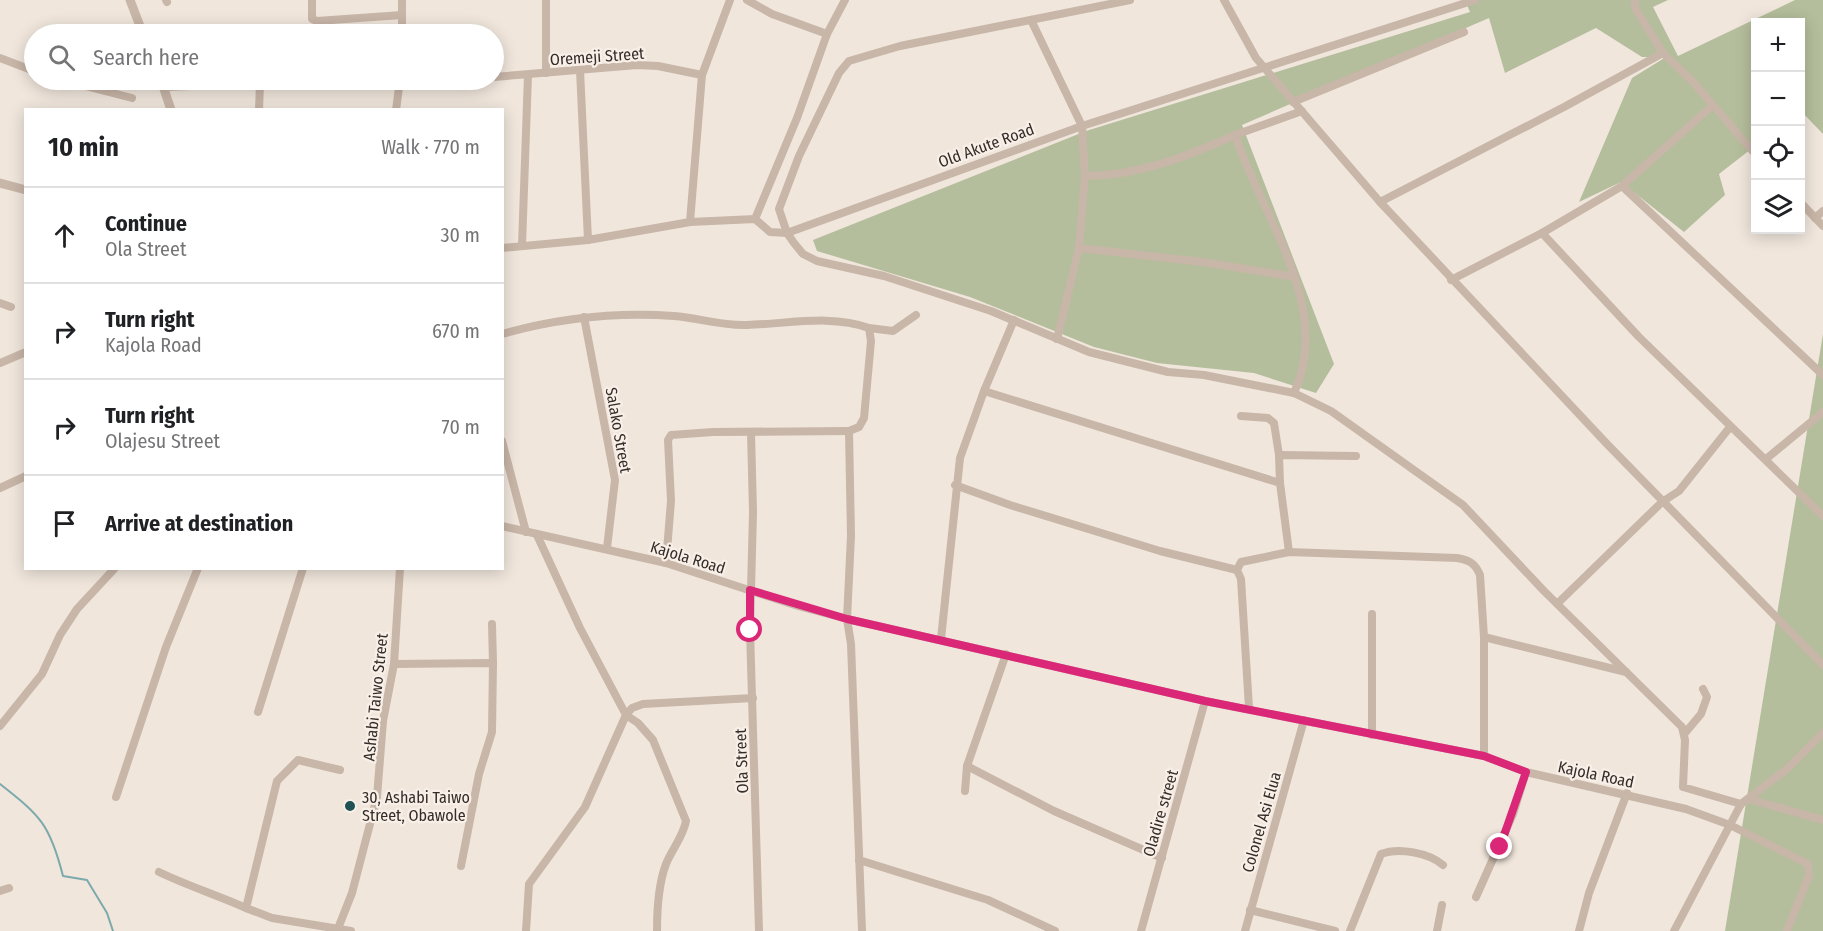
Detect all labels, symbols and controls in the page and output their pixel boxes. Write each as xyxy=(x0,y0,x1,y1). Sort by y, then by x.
map controls xyxy=(1751,18,1805,234)
button: + xyxy=(1751,18,1805,72)
search box xyxy=(24,24,504,90)
icon: search xyxy=(45,41,78,74)
text: Search here xyxy=(93,44,199,71)
street label: Oremeji Street xyxy=(549,44,646,69)
button: − xyxy=(1751,72,1805,126)
street label: Old Akute Road xyxy=(936,119,1037,172)
button: locate xyxy=(1751,126,1805,180)
text: 10 min xyxy=(48,132,119,163)
text: Walk · 770 m xyxy=(381,135,480,159)
button: layers xyxy=(1751,180,1805,234)
text: Continue xyxy=(105,210,187,237)
icon: ahead xyxy=(48,219,81,252)
text: 30 m xyxy=(440,223,480,247)
text: Ola Street xyxy=(105,237,186,261)
text: Turn right xyxy=(105,306,194,333)
icon: right xyxy=(48,315,81,348)
text: 670 m xyxy=(432,319,480,343)
text: Kajola Road xyxy=(105,333,202,357)
street label: Salako Street xyxy=(602,386,636,475)
text: Turn right xyxy=(105,402,194,429)
icon: right xyxy=(48,411,81,444)
text: 70 m xyxy=(442,415,480,439)
text: Olajesu Street xyxy=(105,429,220,453)
icon: arrive xyxy=(48,507,81,540)
text: Arrive at destination xyxy=(105,510,293,537)
street label: Kajola Road xyxy=(648,537,728,578)
route start xyxy=(736,616,762,642)
street label: Ashabi Taiwo Street xyxy=(359,631,392,762)
street label: Ola Street xyxy=(731,727,752,794)
street label: Kajola Road xyxy=(1556,757,1636,792)
street label: Oladire street xyxy=(1139,767,1182,859)
street label: Colonel Asi Elua xyxy=(1238,769,1285,875)
place label: 30, Ashabi Taiwo Street, Obawole xyxy=(362,788,470,825)
marker: 30, Ashabi Taiwo Street, Obawole xyxy=(343,799,357,813)
route end xyxy=(1486,833,1512,859)

